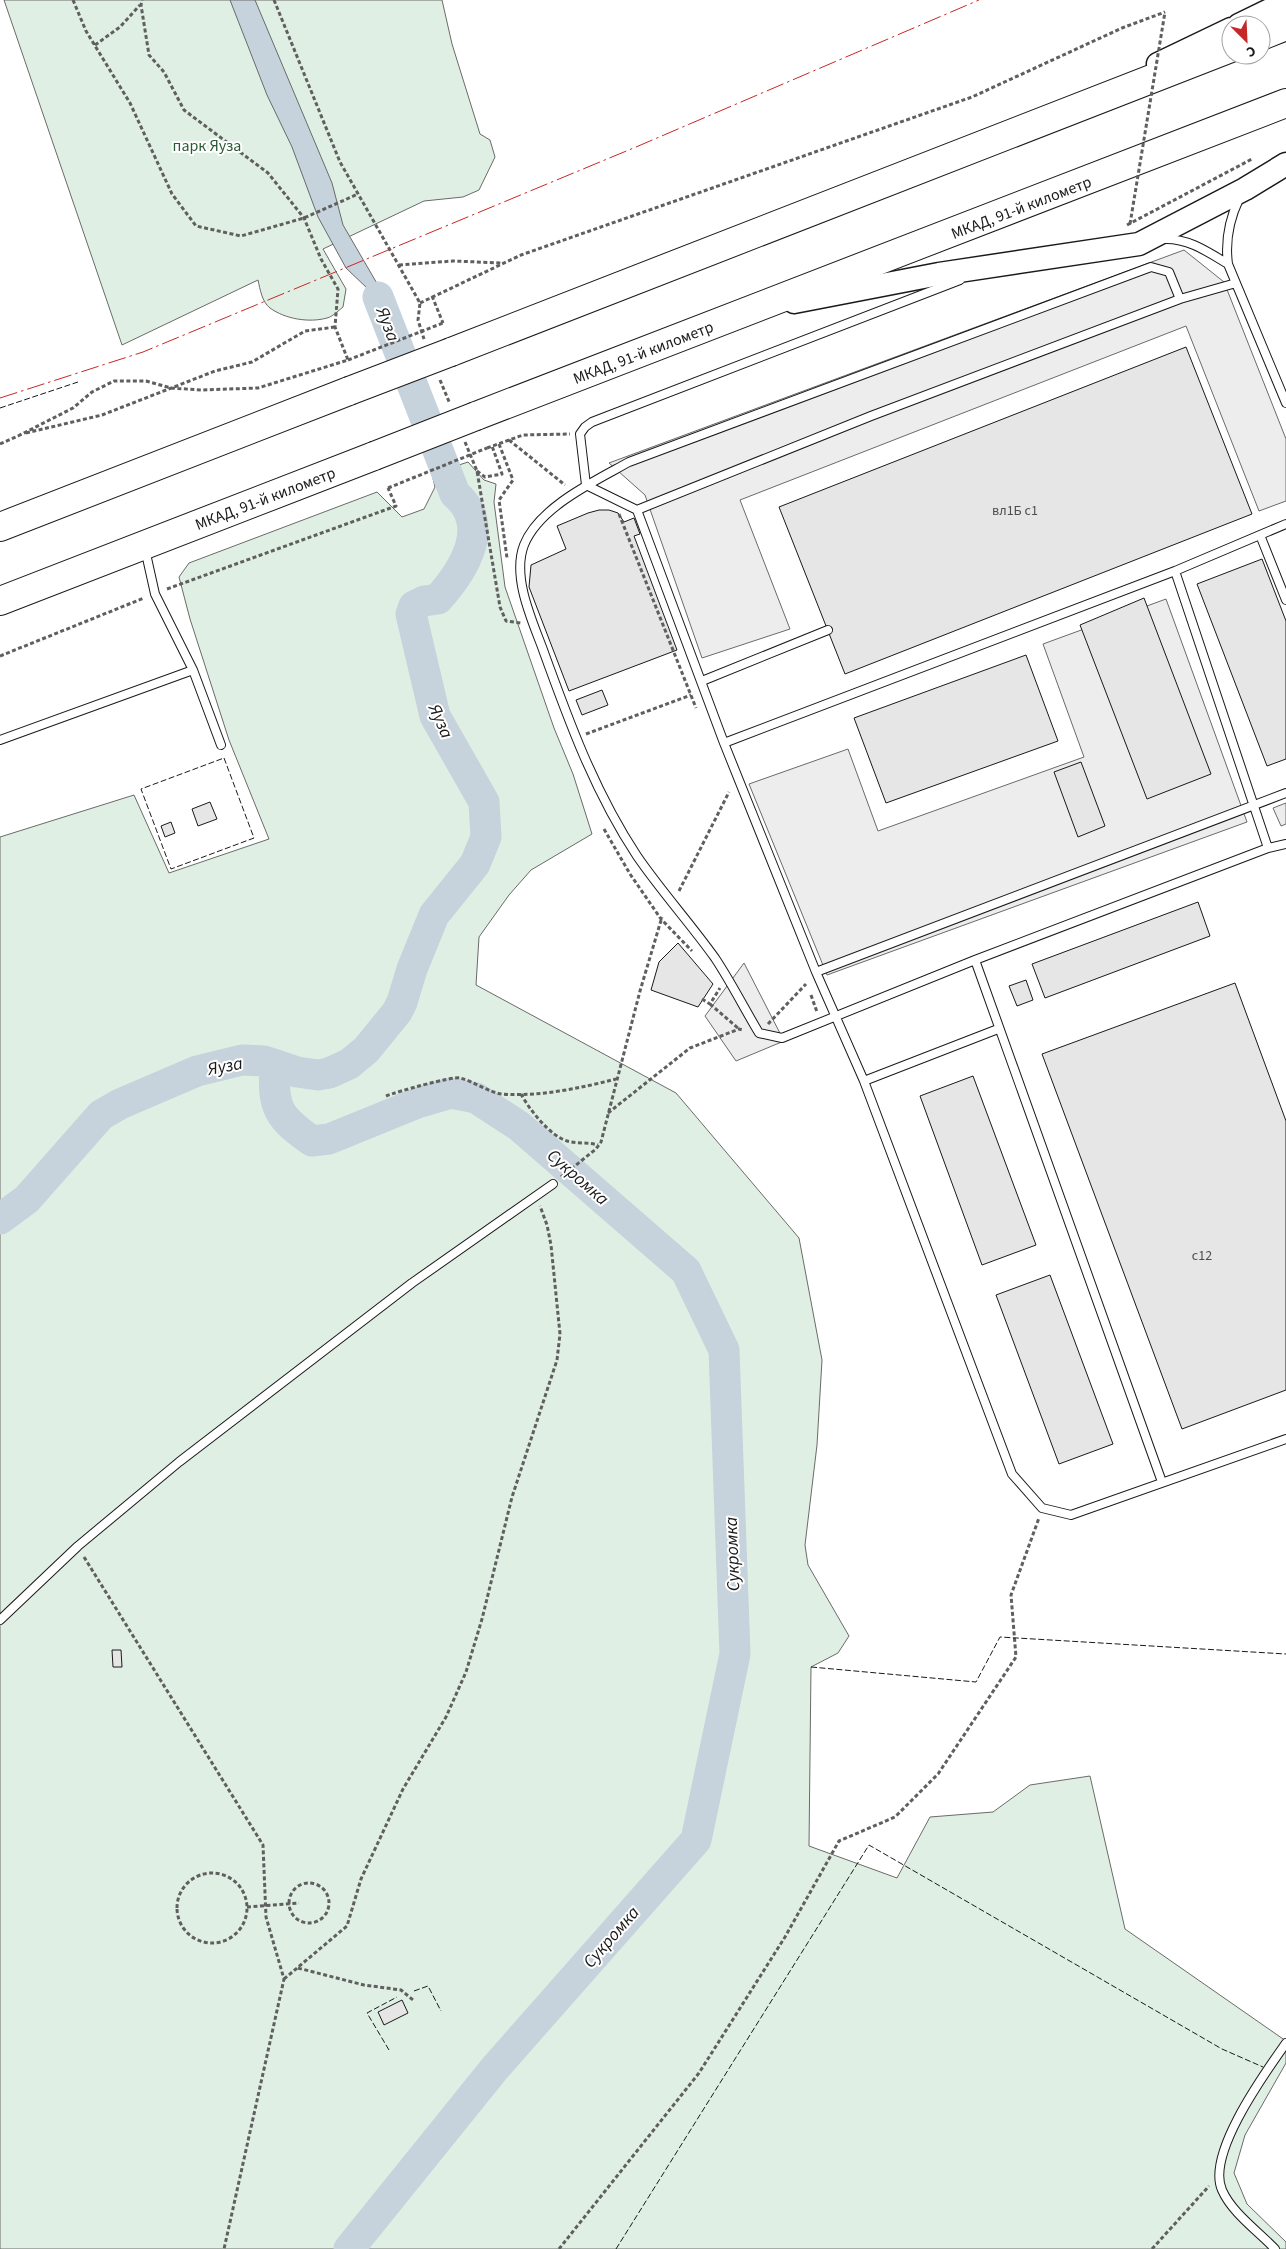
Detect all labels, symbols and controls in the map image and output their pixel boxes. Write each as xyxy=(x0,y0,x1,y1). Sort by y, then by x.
north arrow xyxy=(1221,15,1271,65)
text: С xyxy=(1243,40,1259,62)
park label: парк Яуза xyxy=(173,135,241,157)
street label: МКАД, 91-й километр xyxy=(948,171,1095,245)
water label: Яуза xyxy=(369,302,406,345)
street label: МКАД, 91-й километр xyxy=(570,316,717,390)
street label: МКАД, 91-й километр xyxy=(192,462,339,536)
house number: вл1Б с1 xyxy=(992,501,1038,521)
water label: Яуза xyxy=(422,699,459,743)
water label: Яуза xyxy=(204,1051,245,1082)
water label: Сукромка xyxy=(541,1143,614,1212)
house number: с12 xyxy=(1192,1246,1212,1266)
water label: Сукромка xyxy=(719,1516,746,1592)
water label: Сукромка xyxy=(577,1901,646,1974)

